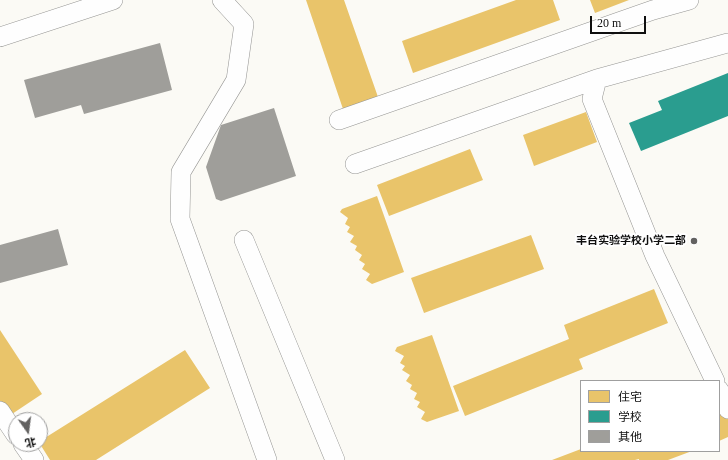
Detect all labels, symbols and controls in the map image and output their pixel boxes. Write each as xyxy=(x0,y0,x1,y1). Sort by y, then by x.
scale bar xyxy=(592,8,648,34)
text: 20 m xyxy=(597,16,621,30)
place label: 丰台实验学校小学二部 xyxy=(576,234,686,248)
marker: 丰台实验学校小学二部 xyxy=(689,236,699,246)
legend xyxy=(580,380,720,452)
text: 住宅 xyxy=(618,390,642,404)
text: 学校 xyxy=(618,410,642,424)
north arrow xyxy=(8,412,48,452)
text: 其他 xyxy=(618,430,642,444)
text: 北 xyxy=(24,436,37,450)

